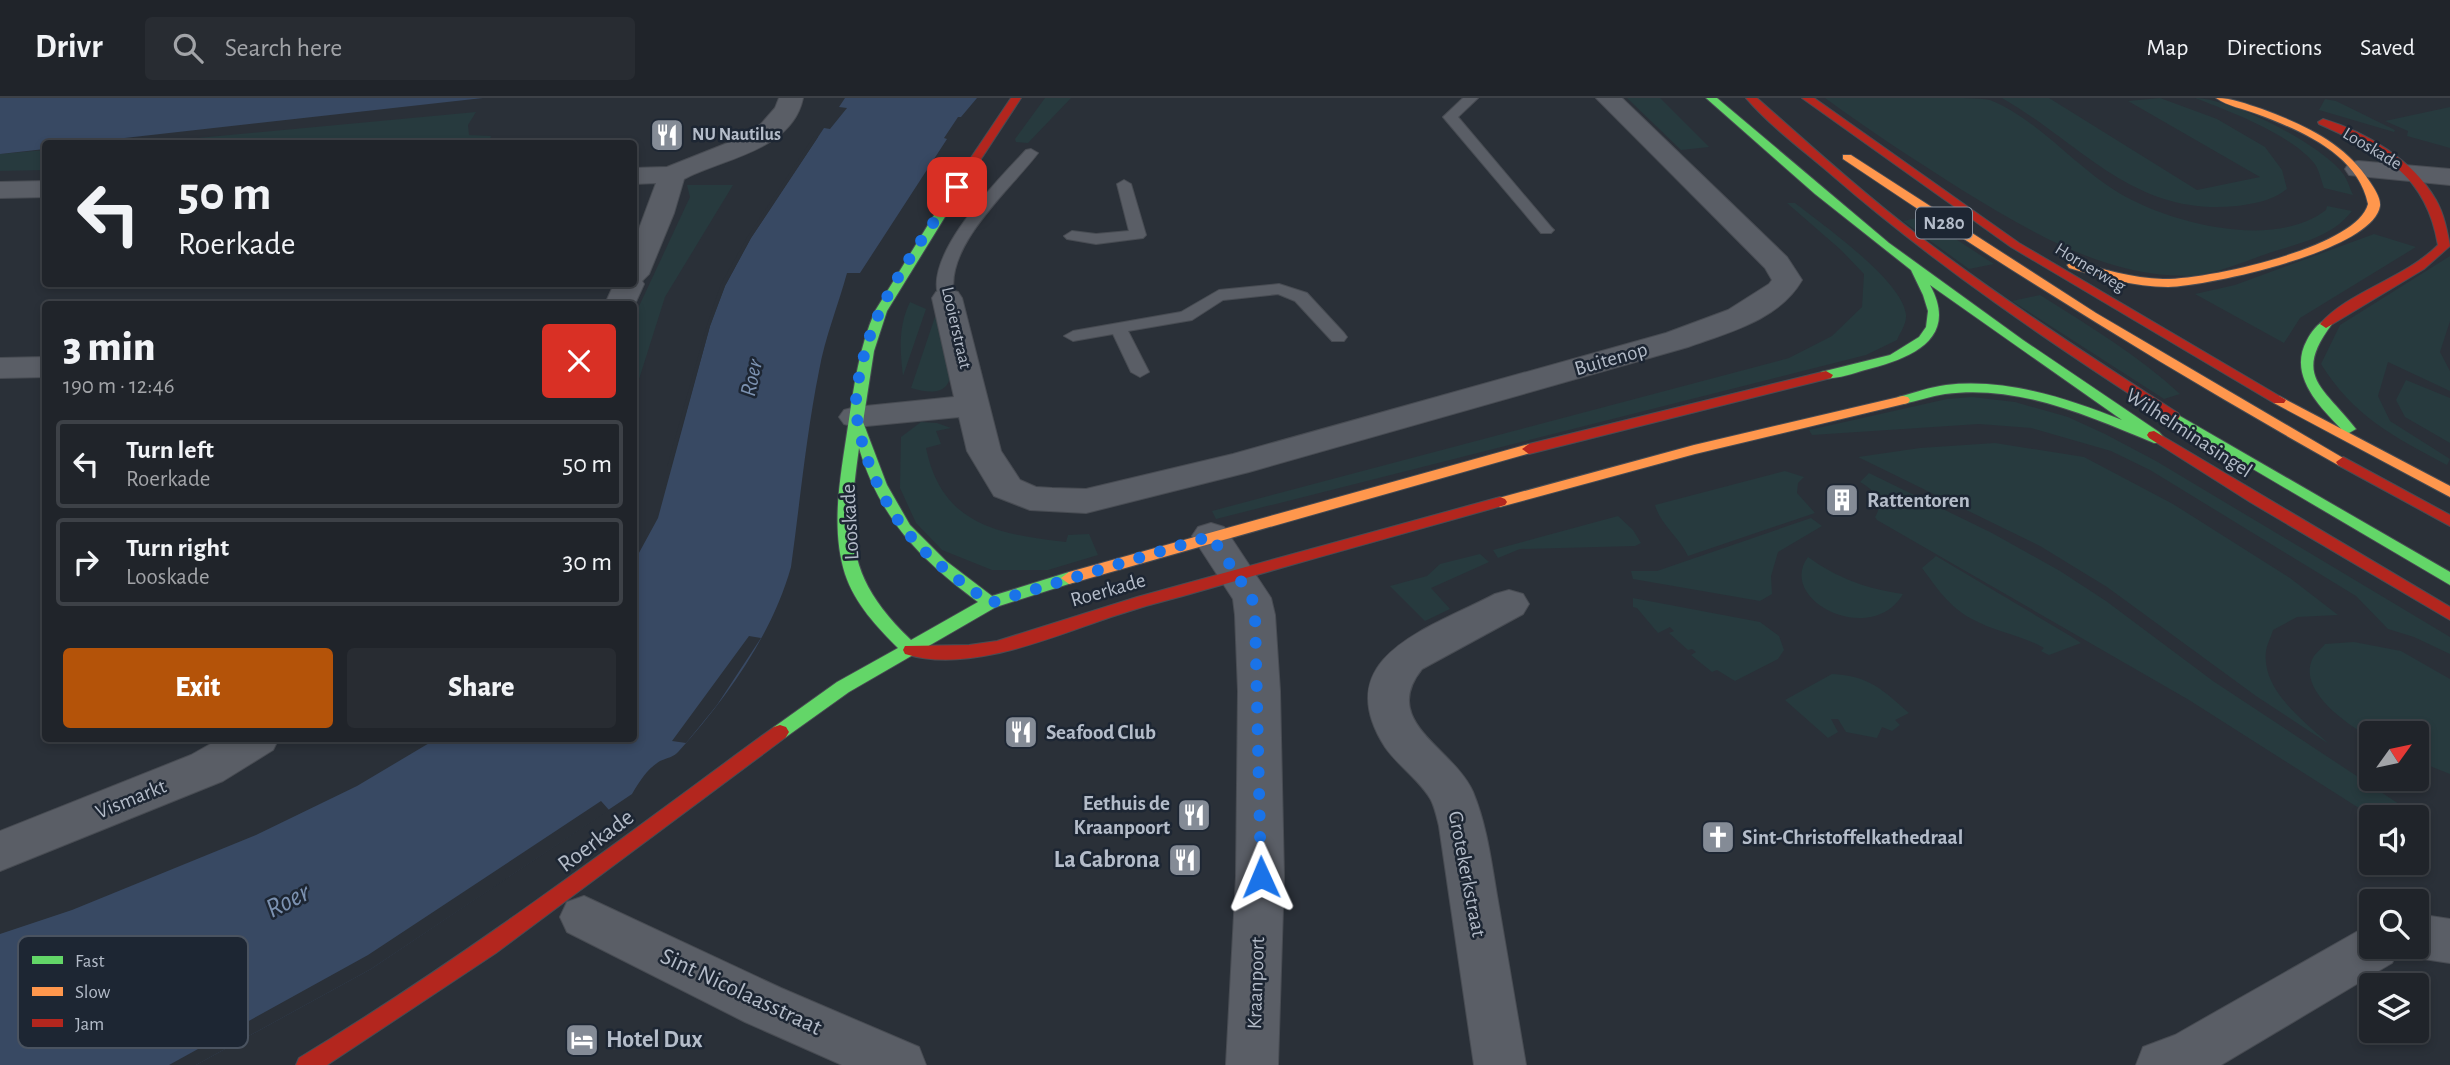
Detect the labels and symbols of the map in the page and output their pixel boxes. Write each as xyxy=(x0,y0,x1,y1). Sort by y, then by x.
restaurant icon: NU Nautilus xyxy=(648,116,686,154)
street label: Looskade xyxy=(2339,124,2405,174)
place label: NU Nautilus xyxy=(692,126,781,144)
pin xyxy=(927,157,987,217)
road number: N280 xyxy=(1916,208,1972,238)
street label: Hornerweg xyxy=(2052,240,2129,296)
street label: Looierstraat xyxy=(938,285,974,371)
street label: Buitenop xyxy=(1572,339,1650,379)
water label: Roer xyxy=(737,357,767,398)
street label: Wilhelminasingel xyxy=(2122,384,2256,482)
building icon: Rattentoren xyxy=(1823,481,1861,519)
street label: Looskade xyxy=(838,483,862,561)
place label: Rattentoren xyxy=(1867,490,1970,511)
street label: Roerkade xyxy=(1068,569,1148,611)
restaurant icon: Seafood Club xyxy=(1002,713,1040,751)
north arrow xyxy=(2359,721,2429,791)
place label: Seafood Club xyxy=(1046,722,1156,743)
street label: Vismarkt xyxy=(93,775,170,823)
place label: Eethuis de Kraanpoort xyxy=(1074,793,1170,838)
restaurant icon: Eethuis de Kraanpoort xyxy=(1175,796,1213,834)
street label: Roerkade xyxy=(554,805,638,877)
street label: Grotekerkstraat xyxy=(1445,809,1490,939)
church icon: Sint-Christoffelkathedraal xyxy=(1699,818,1737,856)
place label: Sint-Christoffelkathedraal xyxy=(1742,827,1963,848)
position arrow xyxy=(1224,840,1298,914)
restaurant icon: La Cabrona xyxy=(1166,841,1204,879)
place label: La Cabrona xyxy=(1054,848,1160,872)
water label: Roer xyxy=(262,878,315,924)
legend xyxy=(18,936,248,1048)
street label: Kraanpoort xyxy=(1244,936,1268,1030)
street label: Sint Nicolaasstraat xyxy=(657,944,826,1040)
text: Fast xyxy=(75,952,105,971)
text: Slow xyxy=(75,983,111,1002)
text: Jam xyxy=(75,1015,104,1034)
hotel icon: Hotel Dux xyxy=(563,1021,601,1059)
place label: Hotel Dux xyxy=(606,1028,703,1052)

